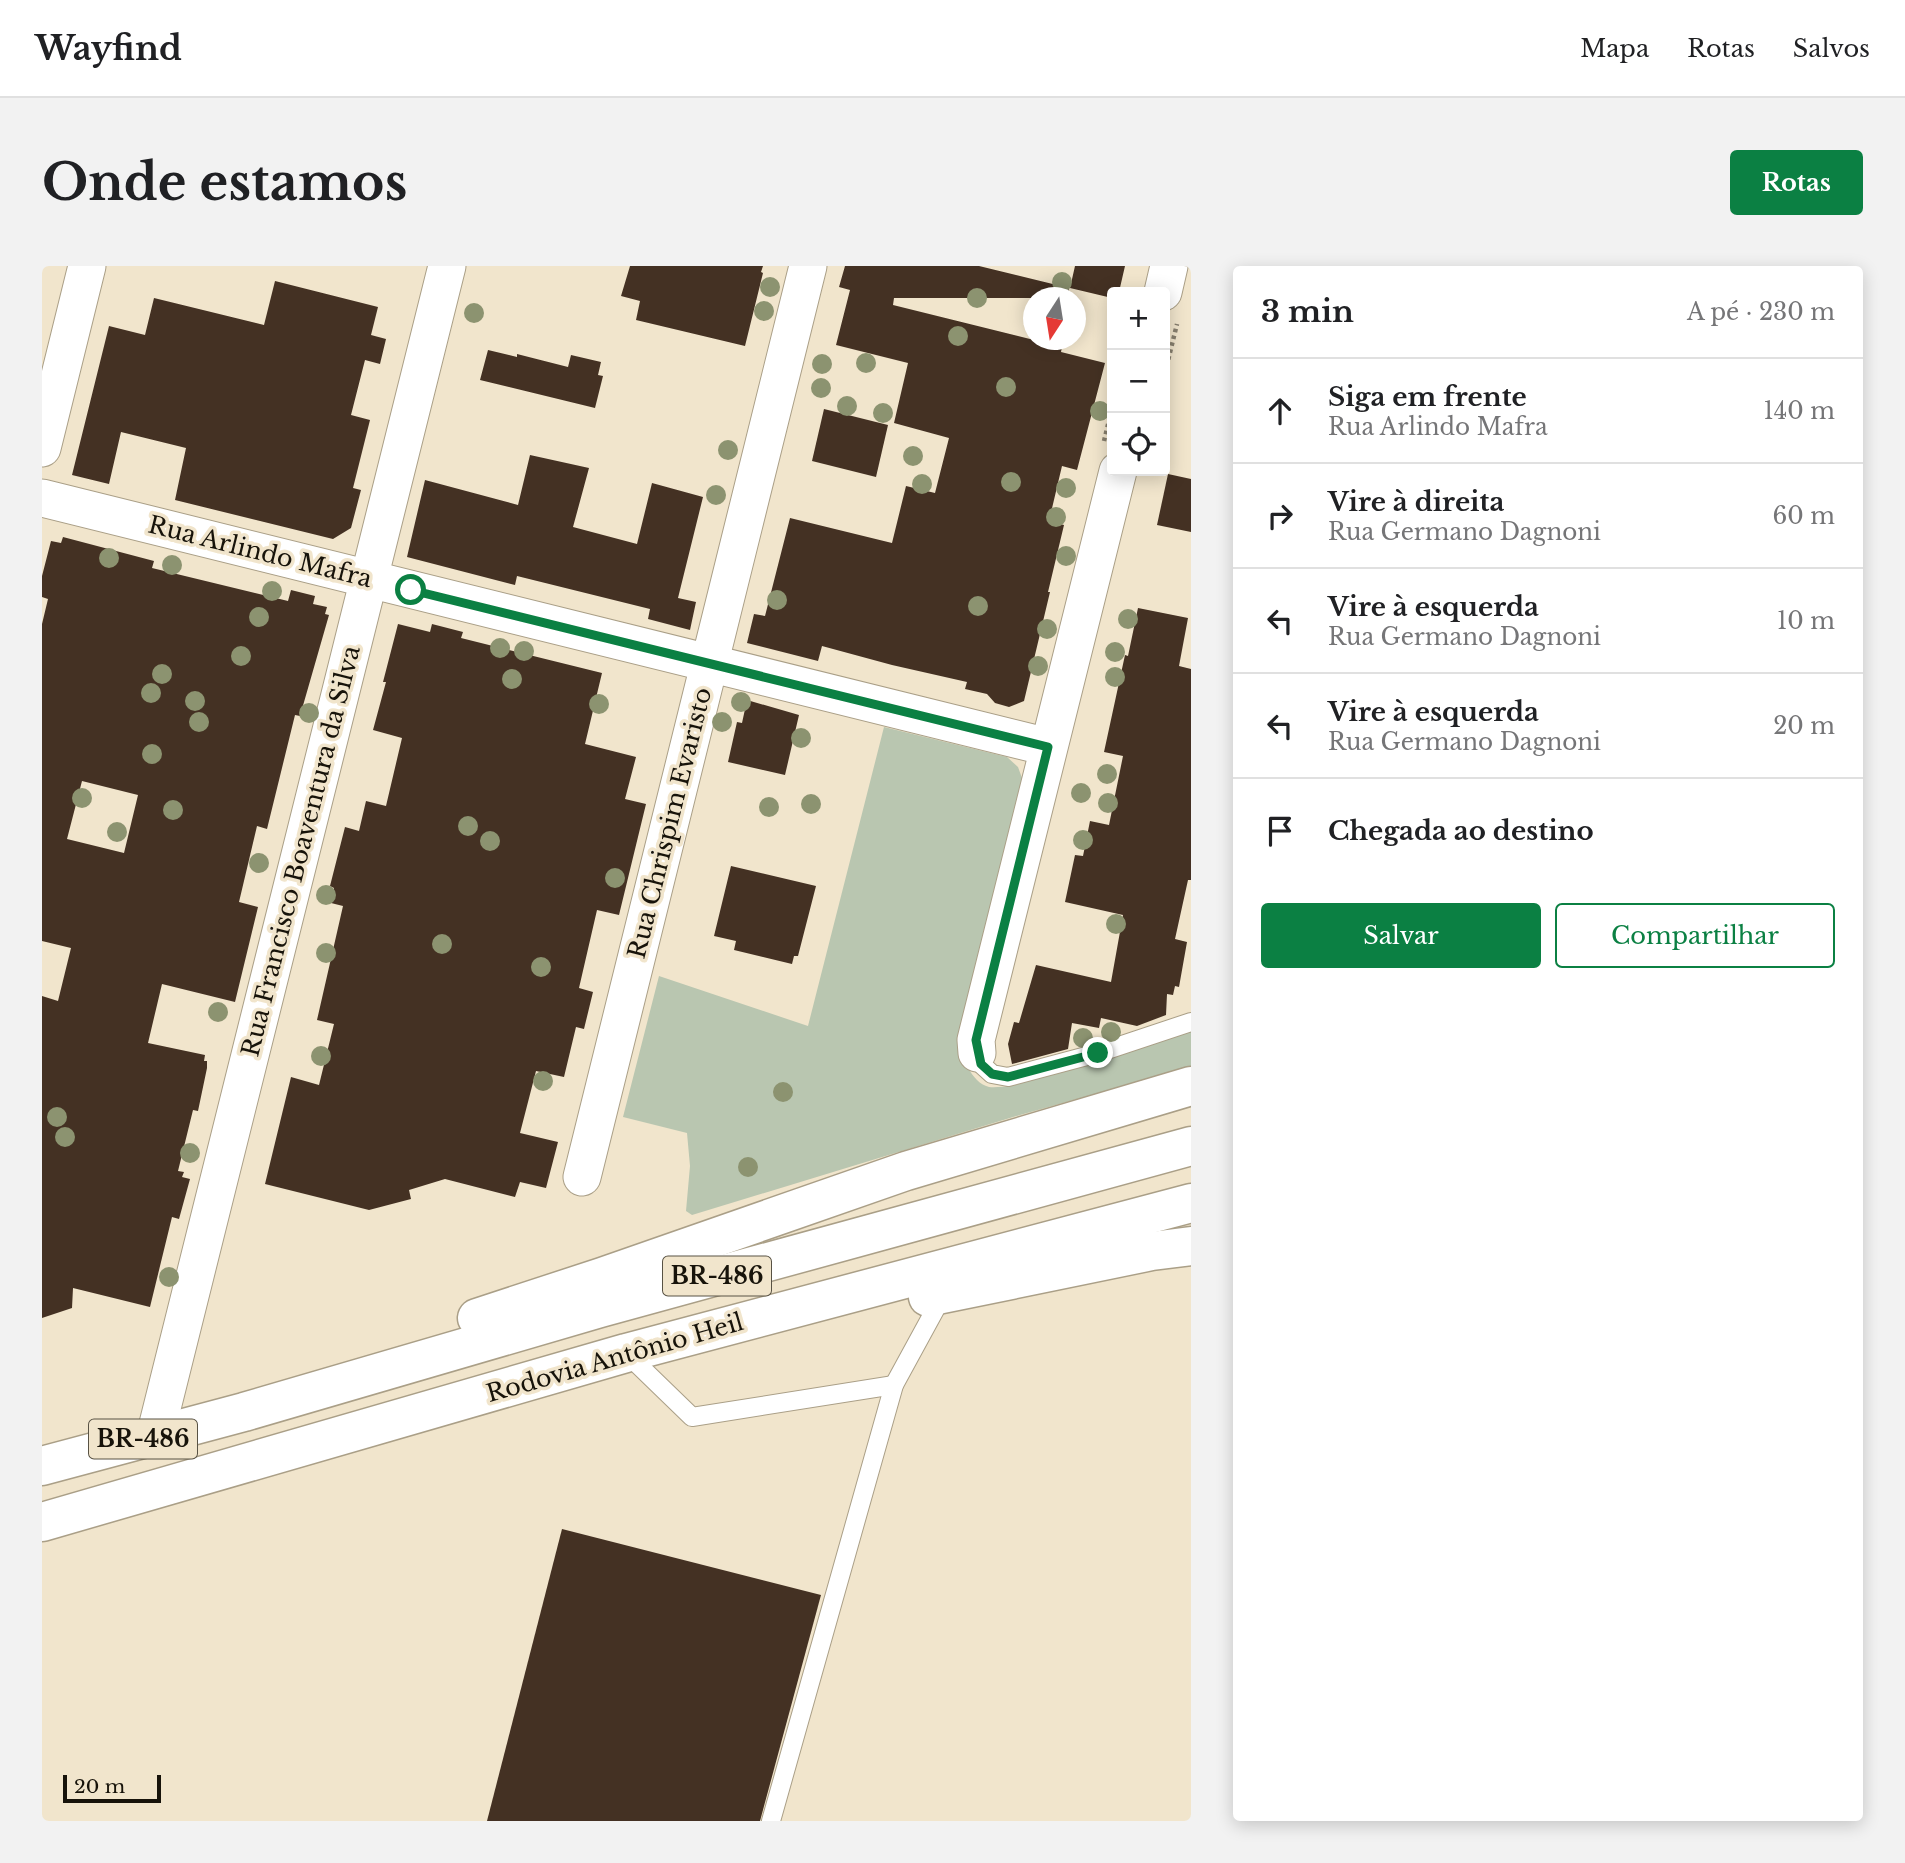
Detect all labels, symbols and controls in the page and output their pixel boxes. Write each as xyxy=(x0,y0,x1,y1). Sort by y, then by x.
text: Wayfind xyxy=(35,28,182,69)
text: Mapa xyxy=(1580,34,1649,63)
text: Rotas xyxy=(1687,34,1755,63)
text: Salvos xyxy=(1793,34,1870,63)
button: Rotas xyxy=(1730,150,1863,215)
text: Onde estamos xyxy=(42,152,407,213)
north arrow xyxy=(1023,287,1086,350)
map controls xyxy=(1107,287,1170,476)
button: + xyxy=(1107,287,1170,350)
text: 3 min xyxy=(1261,293,1354,330)
text: A pé · 230 m xyxy=(1687,298,1835,326)
button: − xyxy=(1107,350,1170,413)
text: Siga em frente xyxy=(1328,381,1527,413)
icon: ahead xyxy=(1261,392,1299,430)
text: 140 m xyxy=(1764,397,1835,425)
button: locate xyxy=(1107,413,1170,476)
text: Rua Arlindo Mafra xyxy=(1328,413,1548,441)
text: Vire à direita xyxy=(1328,486,1504,518)
icon: right xyxy=(1261,497,1299,535)
text: 60 m xyxy=(1773,502,1835,530)
street label: Rua Arlindo Mafra xyxy=(145,510,376,593)
text: Rua Germano Dagnoni xyxy=(1328,518,1601,546)
route start xyxy=(395,574,426,605)
text: Vire à esquerda xyxy=(1328,591,1539,623)
icon: left xyxy=(1261,602,1299,640)
text: 10 m xyxy=(1777,607,1835,635)
text: Rua Germano Dagnoni xyxy=(1328,623,1601,651)
street label: Rua Francisco Boaventura da Silva xyxy=(235,642,366,1059)
street label: Rua Chrispim Evaristo xyxy=(622,684,717,961)
text: Vire à esquerda xyxy=(1328,696,1539,728)
icon: left xyxy=(1261,707,1299,745)
text: 20 m xyxy=(1773,712,1835,740)
text: Rua Germano Dagnoni xyxy=(1328,728,1601,756)
icon: arrive xyxy=(1261,812,1299,850)
text: Chegada ao destino xyxy=(1328,815,1594,847)
button: Salvar xyxy=(1261,903,1541,968)
button: Compartilhar xyxy=(1555,903,1835,968)
route end xyxy=(1082,1037,1113,1068)
road number: BR-486 xyxy=(663,1256,771,1296)
street label: Rodovia Antônio Heil xyxy=(483,1307,747,1408)
road number: BR-486 xyxy=(89,1420,197,1458)
scale bar xyxy=(63,1772,161,1804)
text: 20 m xyxy=(74,1775,125,1798)

